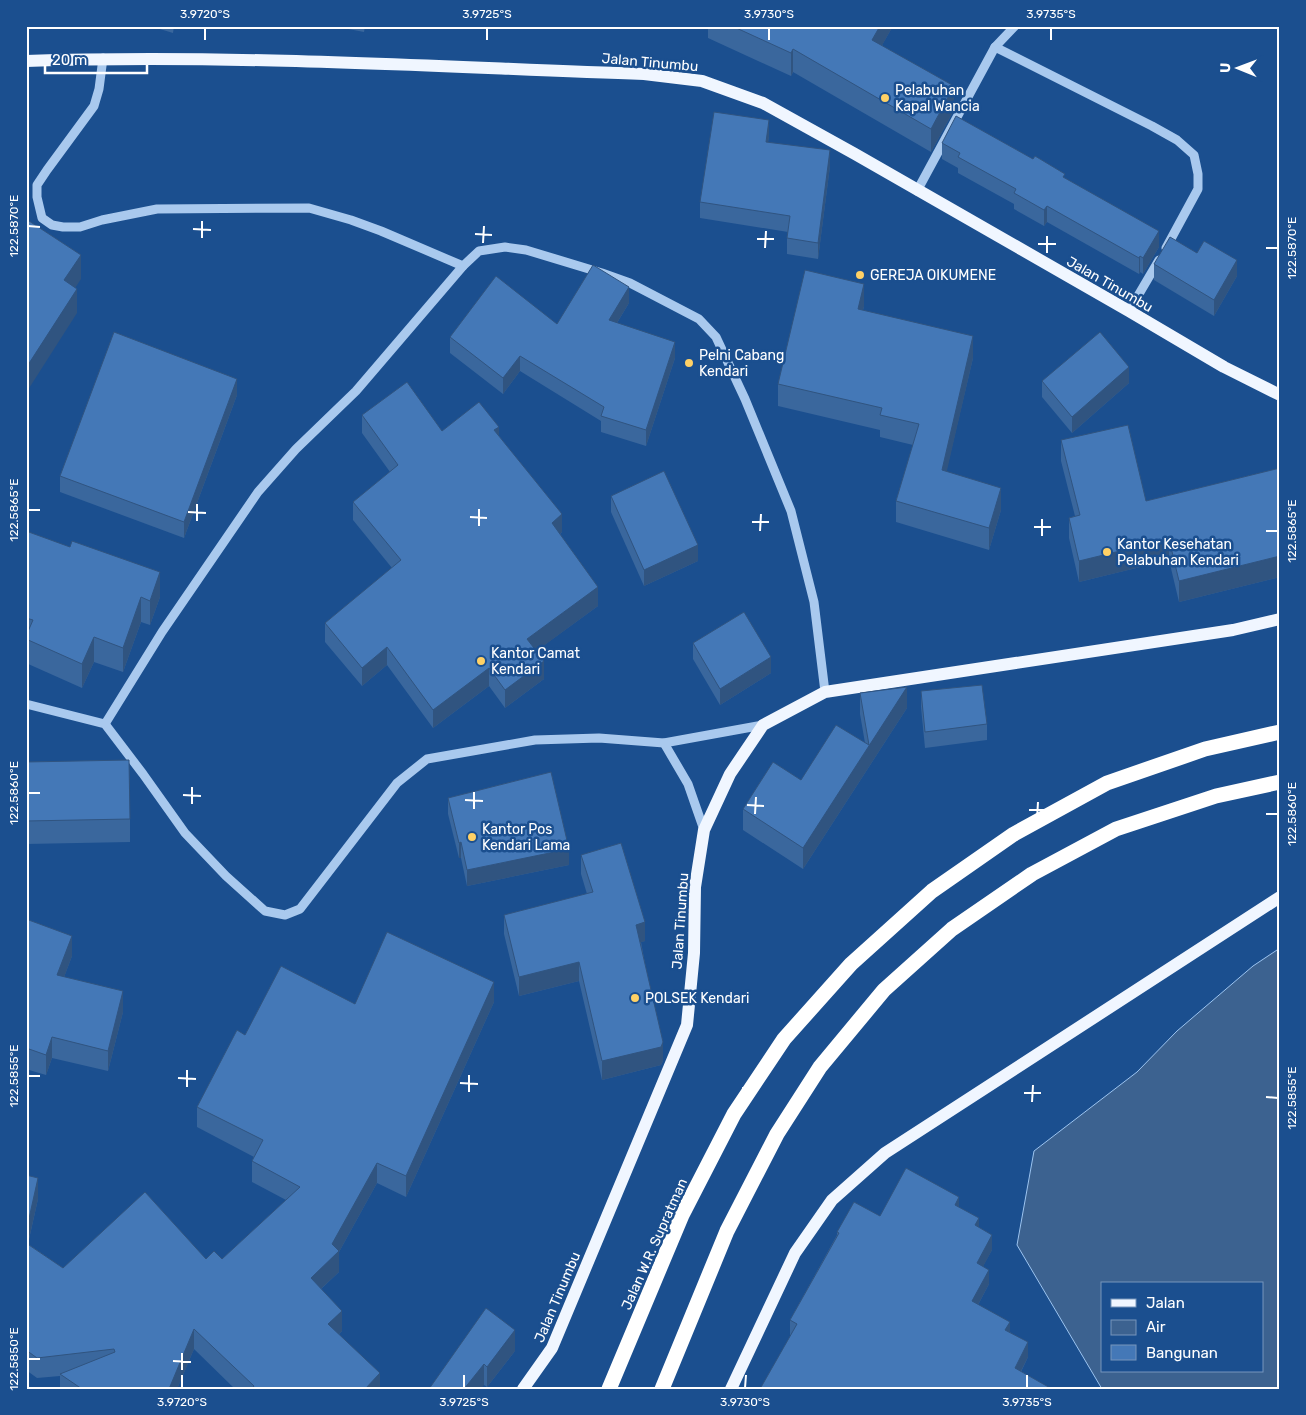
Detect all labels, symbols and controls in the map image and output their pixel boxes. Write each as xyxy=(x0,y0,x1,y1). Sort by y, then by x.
text: 3.9720°S xyxy=(180,7,230,21)
text: 3.9725°S xyxy=(462,7,512,21)
text: 3.9730°S xyxy=(744,7,794,21)
text: 3.9735°S xyxy=(1026,7,1076,21)
scale bar xyxy=(45,42,148,74)
north arrow xyxy=(1214,42,1264,92)
street label: Jalan Tinumbu xyxy=(601,50,699,75)
text: 20 m xyxy=(52,51,87,69)
text: U xyxy=(1217,63,1234,73)
place label: Pelabuhan Kapal Wancia xyxy=(895,82,980,115)
marker: Pelabuhan Kapal Wancia xyxy=(879,92,891,104)
text: 122.5870°E xyxy=(7,195,21,257)
text: 122.5870°E xyxy=(1285,217,1299,279)
street label: Jalan Tinumbu xyxy=(1064,253,1156,316)
place label: GEREJA OIKUMENE xyxy=(870,267,996,284)
marker: GEREJA OIKUMENE xyxy=(854,269,866,281)
place label: Pelni Cabang Kendari xyxy=(699,347,784,380)
marker: Pelni Cabang Kendari xyxy=(683,357,695,369)
text: 122.5865°E xyxy=(7,478,21,542)
text: 122.5865°E xyxy=(1285,499,1299,563)
place label: Kantor Kesehatan Pelabuhan Kendari xyxy=(1117,536,1239,569)
marker: Kantor Kesehatan Pelabuhan Kendari xyxy=(1101,546,1113,558)
place label: Kantor Camat Kendari xyxy=(491,645,581,678)
marker: Kantor Camat Kendari xyxy=(475,655,487,667)
text: 122.5860°E xyxy=(7,761,21,825)
text: 122.5860°E xyxy=(1285,782,1299,846)
place label: Kantor Pos Kendari Lama xyxy=(482,821,570,854)
marker: Kantor Pos Kendari Lama xyxy=(466,831,478,843)
street label: Jalan Tinumbu xyxy=(669,872,692,970)
place label: POLSEK Kendari xyxy=(645,990,749,1007)
marker: POLSEK Kendari xyxy=(629,992,641,1004)
text: 122.5855°E xyxy=(7,1044,21,1108)
text: 122.5855°E xyxy=(1285,1066,1299,1130)
street label: Jalan W.R. Supratman xyxy=(618,1176,691,1313)
street label: Jalan Tinumbu xyxy=(531,1249,584,1345)
legend xyxy=(1101,1282,1264,1372)
text: Jalan xyxy=(1146,1294,1185,1312)
text: Air xyxy=(1146,1318,1166,1336)
text: 122.5850°E xyxy=(7,1327,21,1391)
text: Bangunan xyxy=(1146,1344,1218,1362)
text: 3.9720°S xyxy=(157,1395,207,1409)
text: 3.9725°S xyxy=(439,1395,489,1409)
text: 3.9730°S xyxy=(720,1395,770,1409)
text: 3.9735°S xyxy=(1002,1395,1052,1409)

